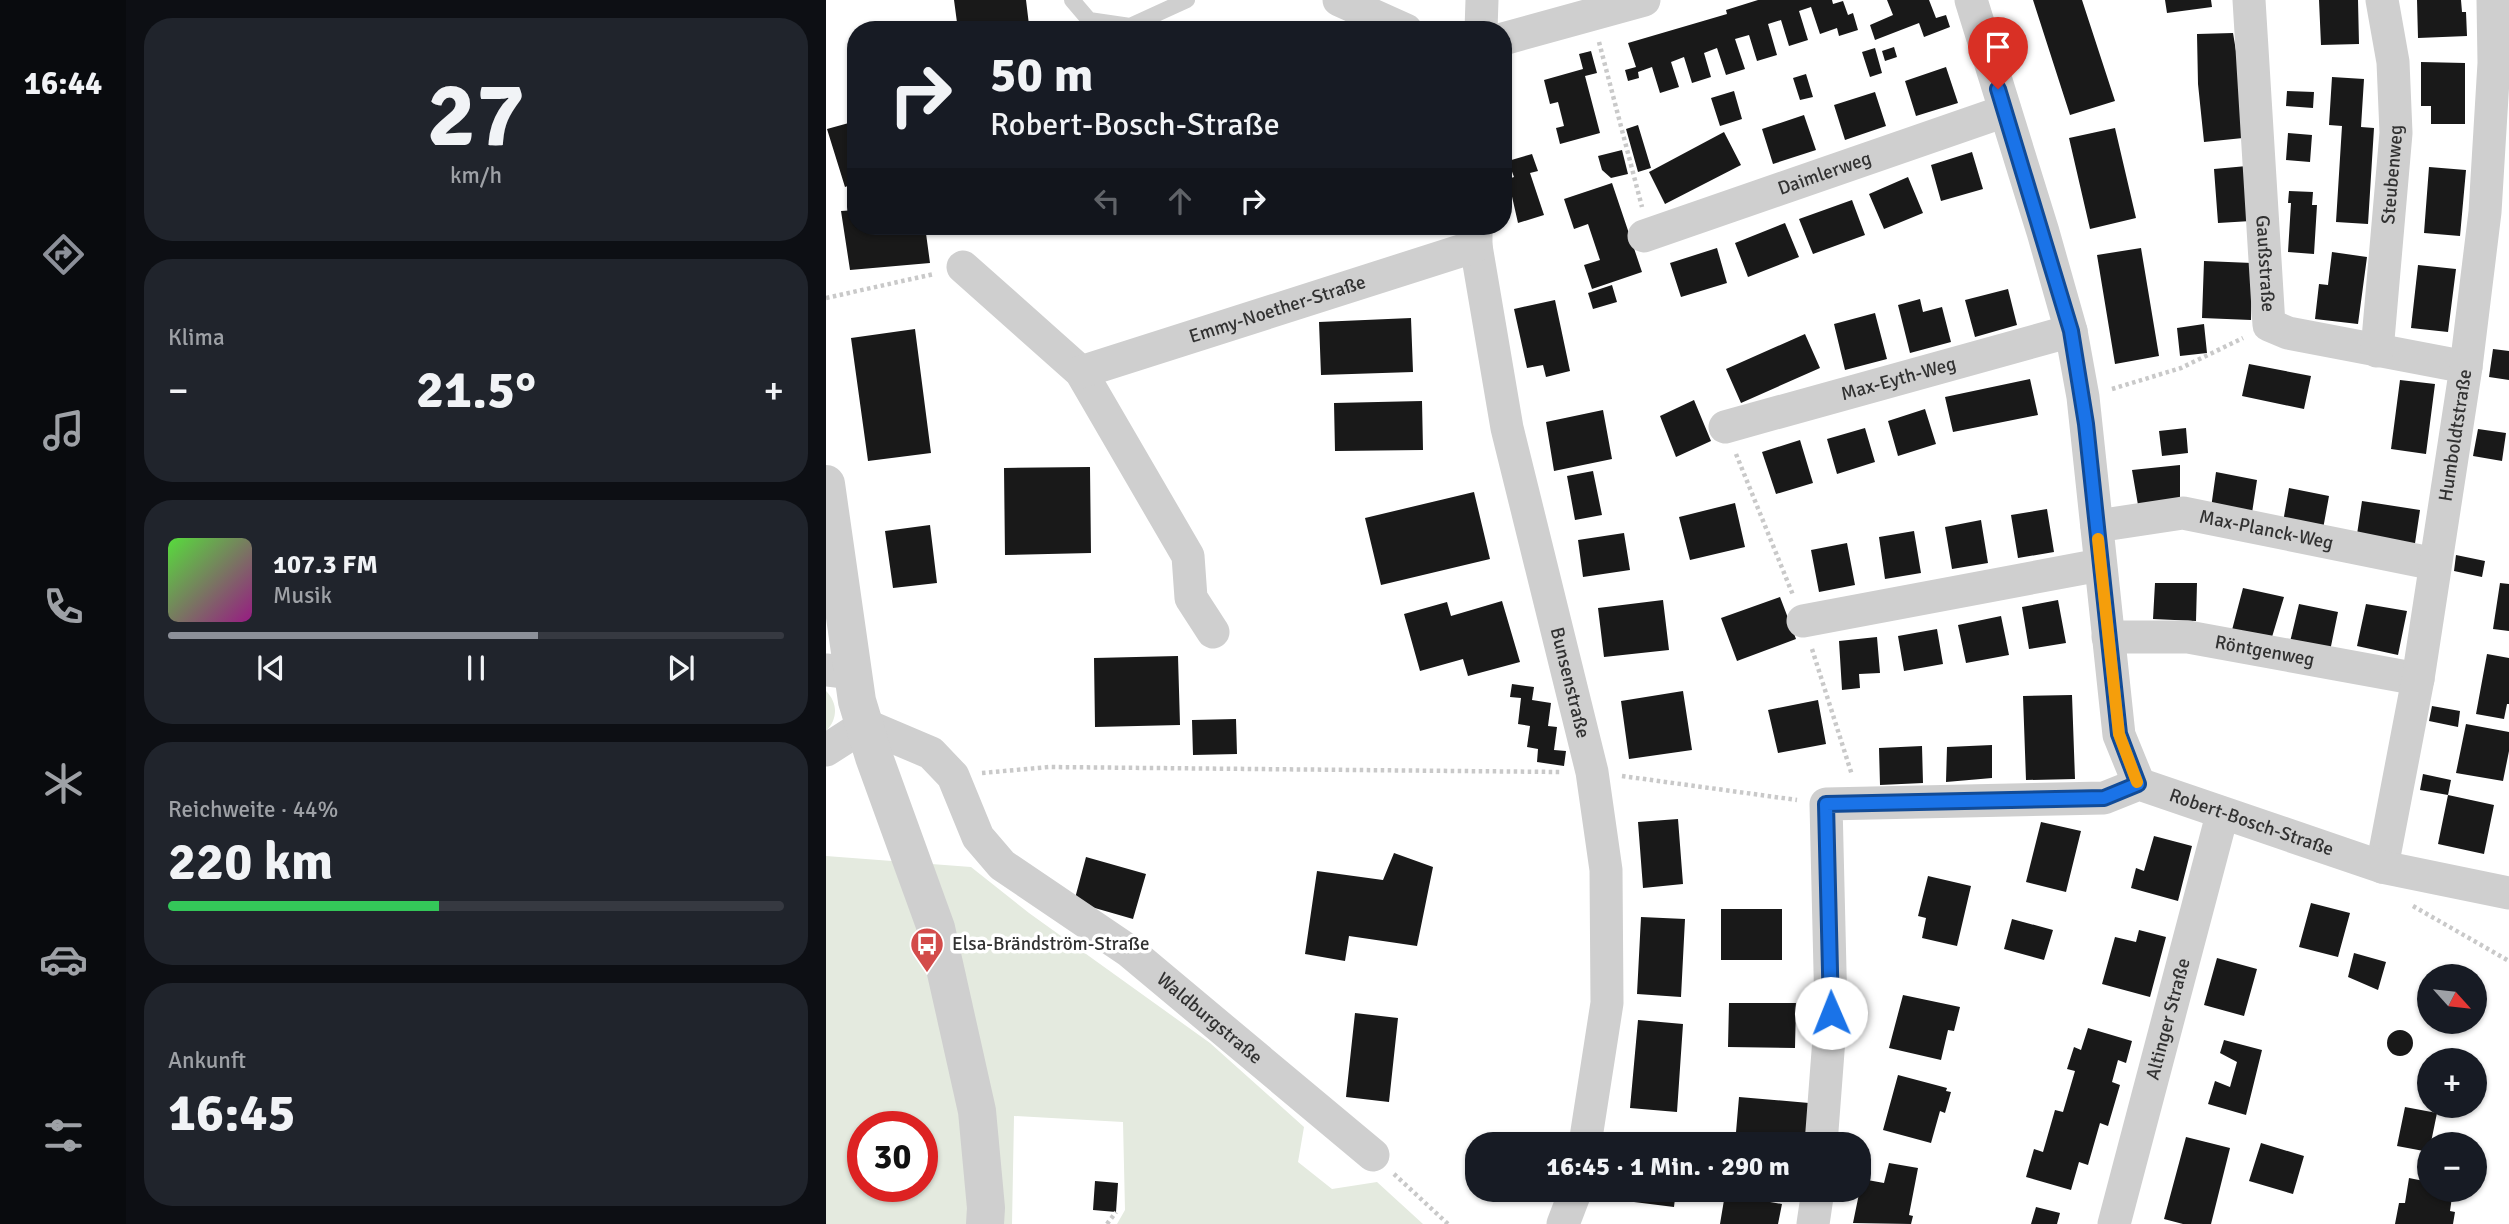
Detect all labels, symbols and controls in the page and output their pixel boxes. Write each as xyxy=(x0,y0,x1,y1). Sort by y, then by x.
pin xyxy=(1968,17,2028,89)
icon: arrive xyxy=(1979,28,2017,66)
text: 50 m xyxy=(990,45,1093,105)
icon: right xyxy=(875,49,966,140)
text: 27 xyxy=(427,59,525,172)
text: 16:44 xyxy=(24,64,102,103)
text: Robert-Bosch-Straße xyxy=(990,105,1280,144)
street label: Steubenweg xyxy=(2376,125,2408,225)
street label: Daimlerweg xyxy=(1775,146,1874,201)
text: km/h xyxy=(450,161,502,190)
icon: left xyxy=(1088,182,1126,220)
icon: ahead xyxy=(1161,182,1199,220)
icon: right xyxy=(1234,182,1272,220)
street label: Gaußstraße xyxy=(2250,214,2280,313)
icon: directions xyxy=(39,230,88,279)
street label: Emmy-Noether-Straße xyxy=(1186,270,1369,349)
text: Klima xyxy=(168,323,225,352)
street label: Max-Eyth-Weg xyxy=(1838,351,1959,406)
text: 21.5° xyxy=(416,358,536,422)
text: − xyxy=(168,367,189,414)
text: + xyxy=(763,367,784,414)
street label: Humboldtstraße xyxy=(2433,368,2478,503)
icon: music xyxy=(39,406,88,455)
street label: Max-Planck-Weg xyxy=(2197,505,2335,555)
text: 107.3 FM xyxy=(273,549,378,581)
text: Musik xyxy=(273,581,332,610)
icon: phone xyxy=(39,582,88,631)
street label: Bunsenstraße xyxy=(1545,625,1595,741)
street label: Röntgenweg xyxy=(2213,630,2316,672)
icon: previous xyxy=(252,649,290,687)
icon: pause xyxy=(457,649,495,687)
icon: next xyxy=(662,649,700,687)
icon: climate xyxy=(39,759,88,808)
street label: Robert-Bosch-Straße xyxy=(2166,783,2337,862)
text: Reichweite · 44% xyxy=(168,795,338,824)
text: 220 km xyxy=(168,830,333,894)
bus stop icon: Elsa-Brändström-Straße xyxy=(908,925,946,974)
place label: Elsa-Brändström-Straße xyxy=(952,932,1149,956)
icon: car xyxy=(39,935,88,984)
street label: Altinger Straße xyxy=(2141,956,2196,1082)
north arrow xyxy=(2417,964,2487,1034)
map controls xyxy=(2417,964,2487,1202)
street label: Waldburgstraße xyxy=(1152,967,1267,1070)
position arrow xyxy=(1794,976,1868,1050)
text: Ankunft xyxy=(168,1046,246,1075)
button: + xyxy=(2417,1048,2487,1118)
text: 16:45 xyxy=(168,1081,296,1145)
icon: filters xyxy=(39,1111,88,1160)
speed limit sign: 30 xyxy=(847,1111,938,1202)
button: − xyxy=(2417,1132,2487,1202)
text: 16:45 · 1 Min. · 290 m xyxy=(1546,1151,1790,1183)

